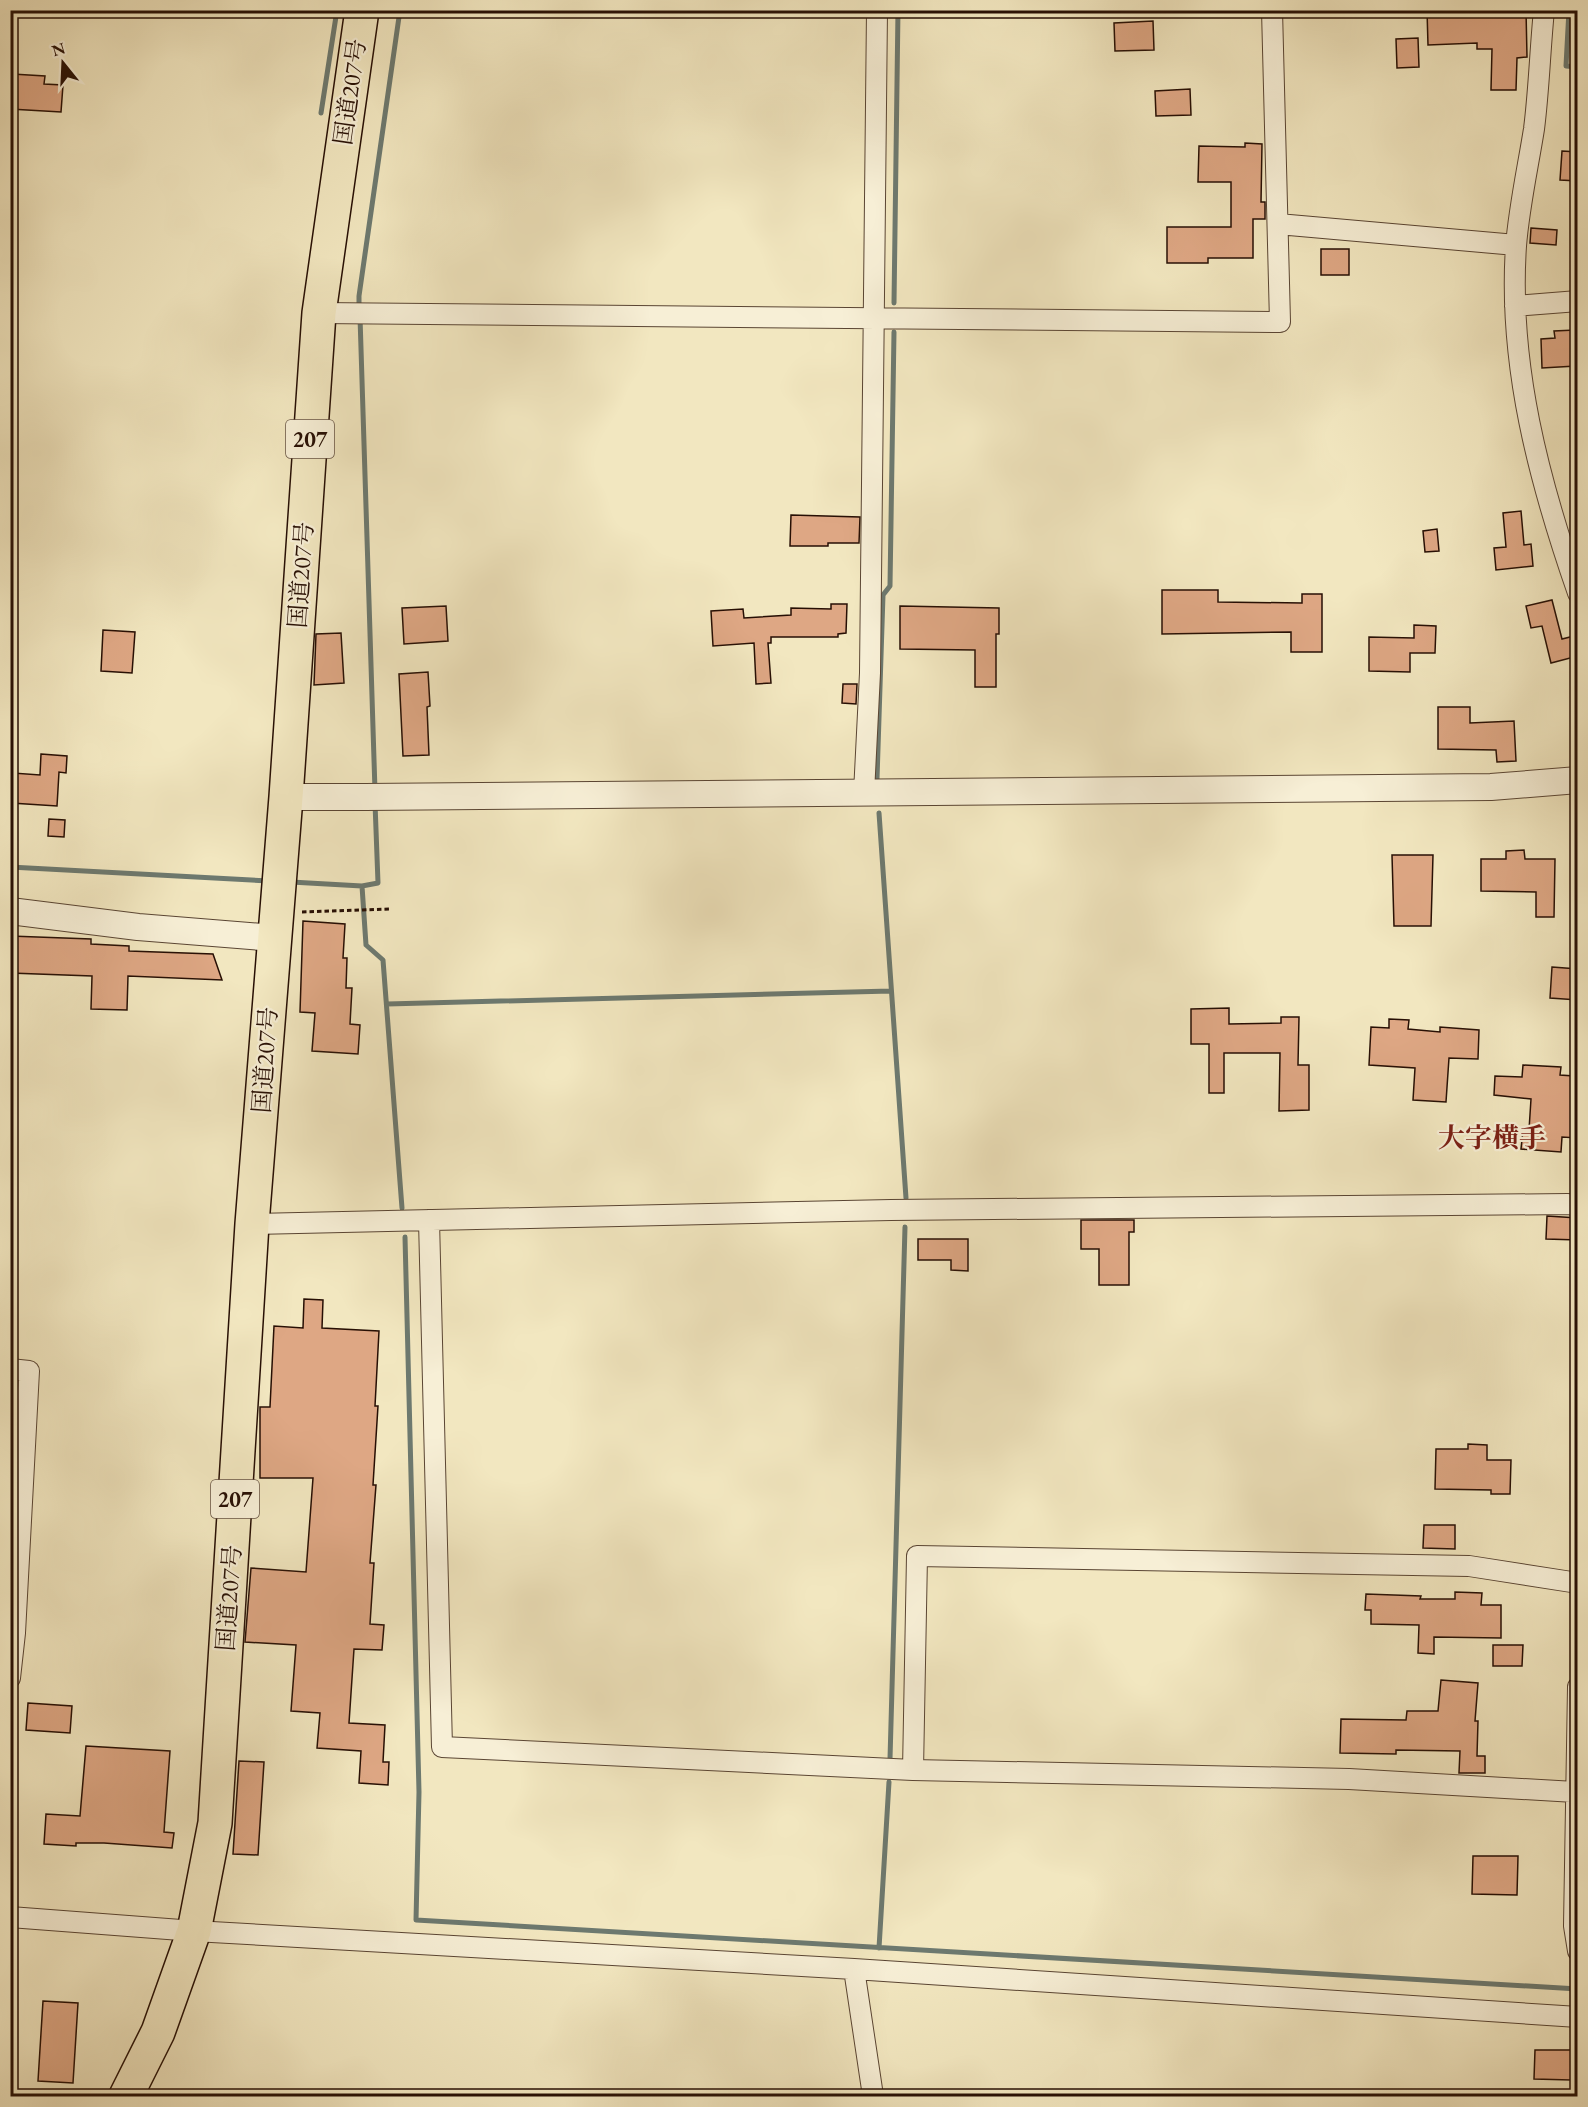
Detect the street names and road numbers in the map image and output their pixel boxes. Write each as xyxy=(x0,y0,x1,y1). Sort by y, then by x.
street label: 国道207号 xyxy=(327,37,372,147)
road number: 207 xyxy=(286,420,334,458)
street label: 国道207号 xyxy=(281,521,320,629)
street label: 国道207号 xyxy=(245,1006,284,1114)
road number: 207 xyxy=(211,1480,259,1518)
street label: 国道207号 xyxy=(209,1544,248,1652)

